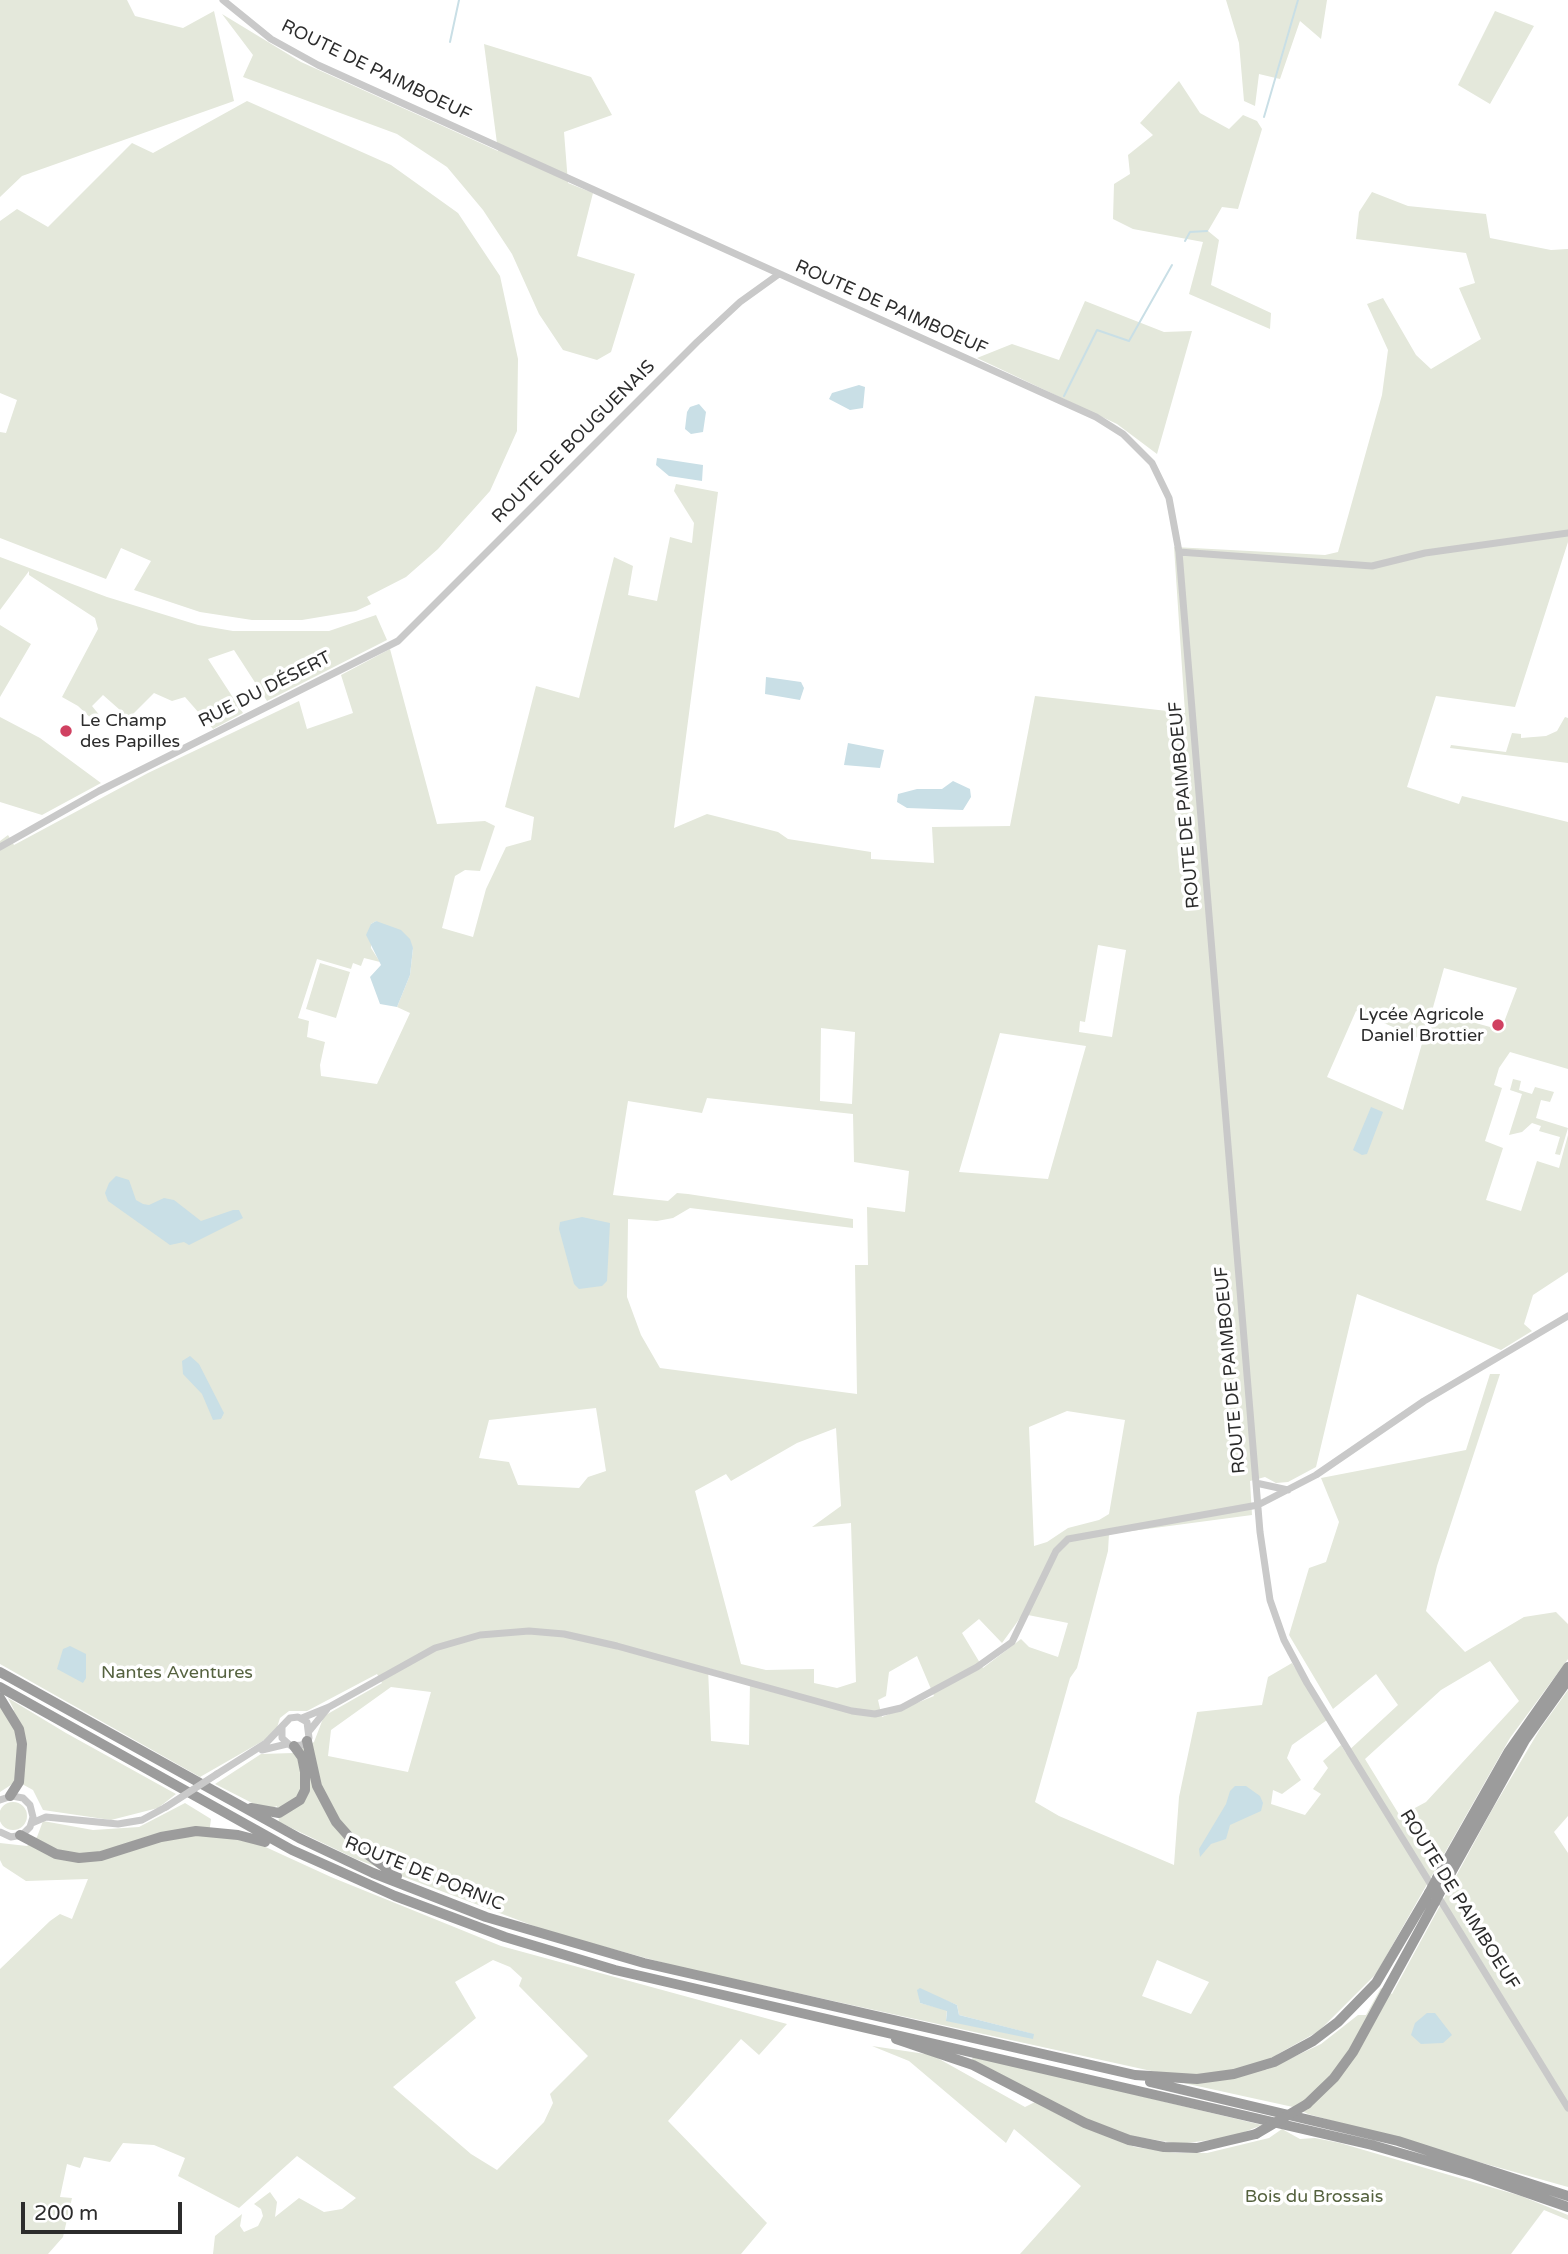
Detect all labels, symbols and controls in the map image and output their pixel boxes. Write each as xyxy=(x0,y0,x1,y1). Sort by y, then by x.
street label: ROUTE DE PAIMBOEUF xyxy=(278,16,474,126)
street label: ROUTE DE PAIMBOEUF xyxy=(791,256,991,360)
street label: ROUTE DE BOUGUENAIS xyxy=(488,356,660,528)
street label: RUE DU DÉSERT xyxy=(195,647,335,733)
street label: ROUTE DE PAIMBOEUF xyxy=(1165,700,1205,910)
place label: Le Champ des Papilles xyxy=(80,710,180,752)
marker: Le Champ des Papilles xyxy=(58,723,74,739)
place label: Lycée Agricole Daniel Brottier xyxy=(1358,1004,1484,1046)
marker: Lycée Agricole Daniel Brottier xyxy=(1490,1017,1506,1033)
street label: ROUTE DE PAIMBOEUF xyxy=(1211,1265,1251,1475)
park label: Nantes Aventures xyxy=(101,1662,253,1684)
street label: ROUTE DE PAIMBOEUF xyxy=(1395,1806,1523,1994)
street label: ROUTE DE PORNIC xyxy=(341,1832,507,1916)
park label: Bois du Brossais xyxy=(1245,2186,1383,2208)
scale bar xyxy=(24,2188,186,2232)
text: 200 m xyxy=(34,2201,98,2226)

